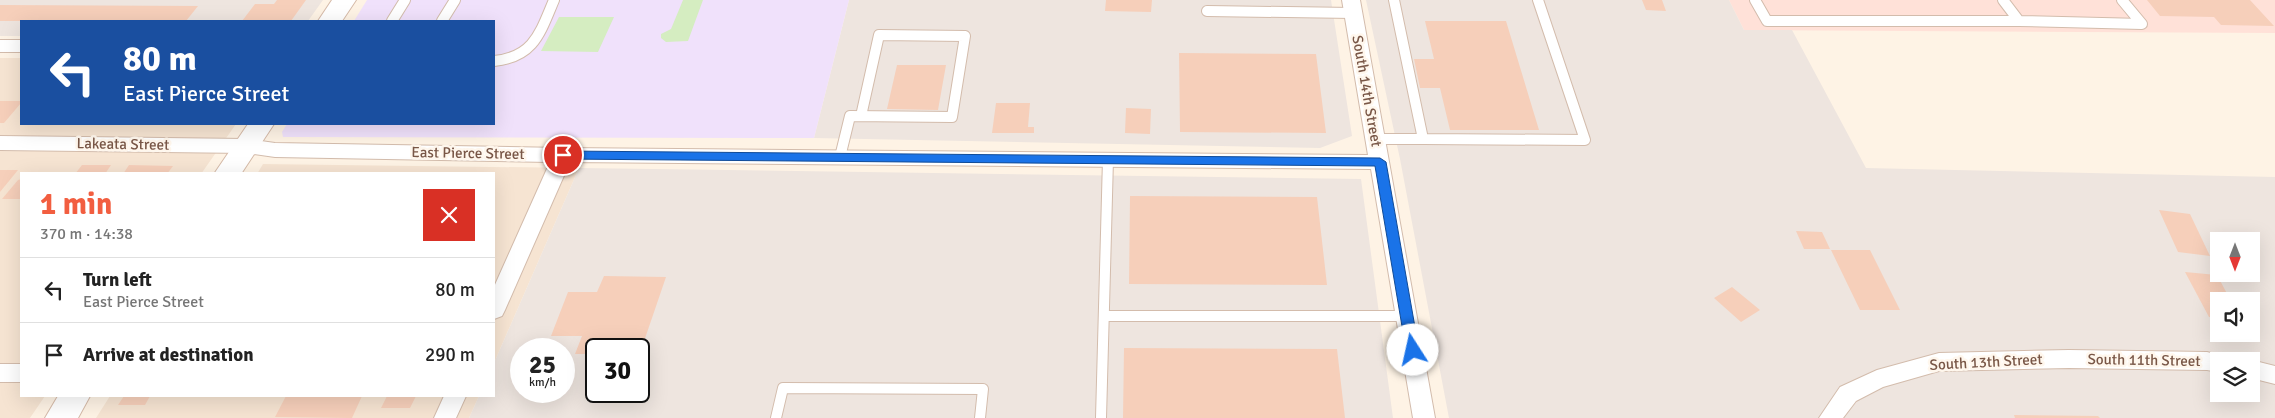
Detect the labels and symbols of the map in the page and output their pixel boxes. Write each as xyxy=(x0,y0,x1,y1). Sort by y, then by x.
street label: South 14th Street xyxy=(1348,34,1386,148)
street label: Lakeata Street xyxy=(76,134,170,154)
pin xyxy=(542,134,584,176)
street label: East Pierce Street xyxy=(411,143,525,163)
north arrow xyxy=(2210,232,2260,282)
position arrow xyxy=(1386,323,1438,375)
speed limit sign: 30 xyxy=(585,338,650,403)
street label: South 13th Street xyxy=(1929,350,2043,374)
street label: South 11th Street xyxy=(2087,350,2201,370)

